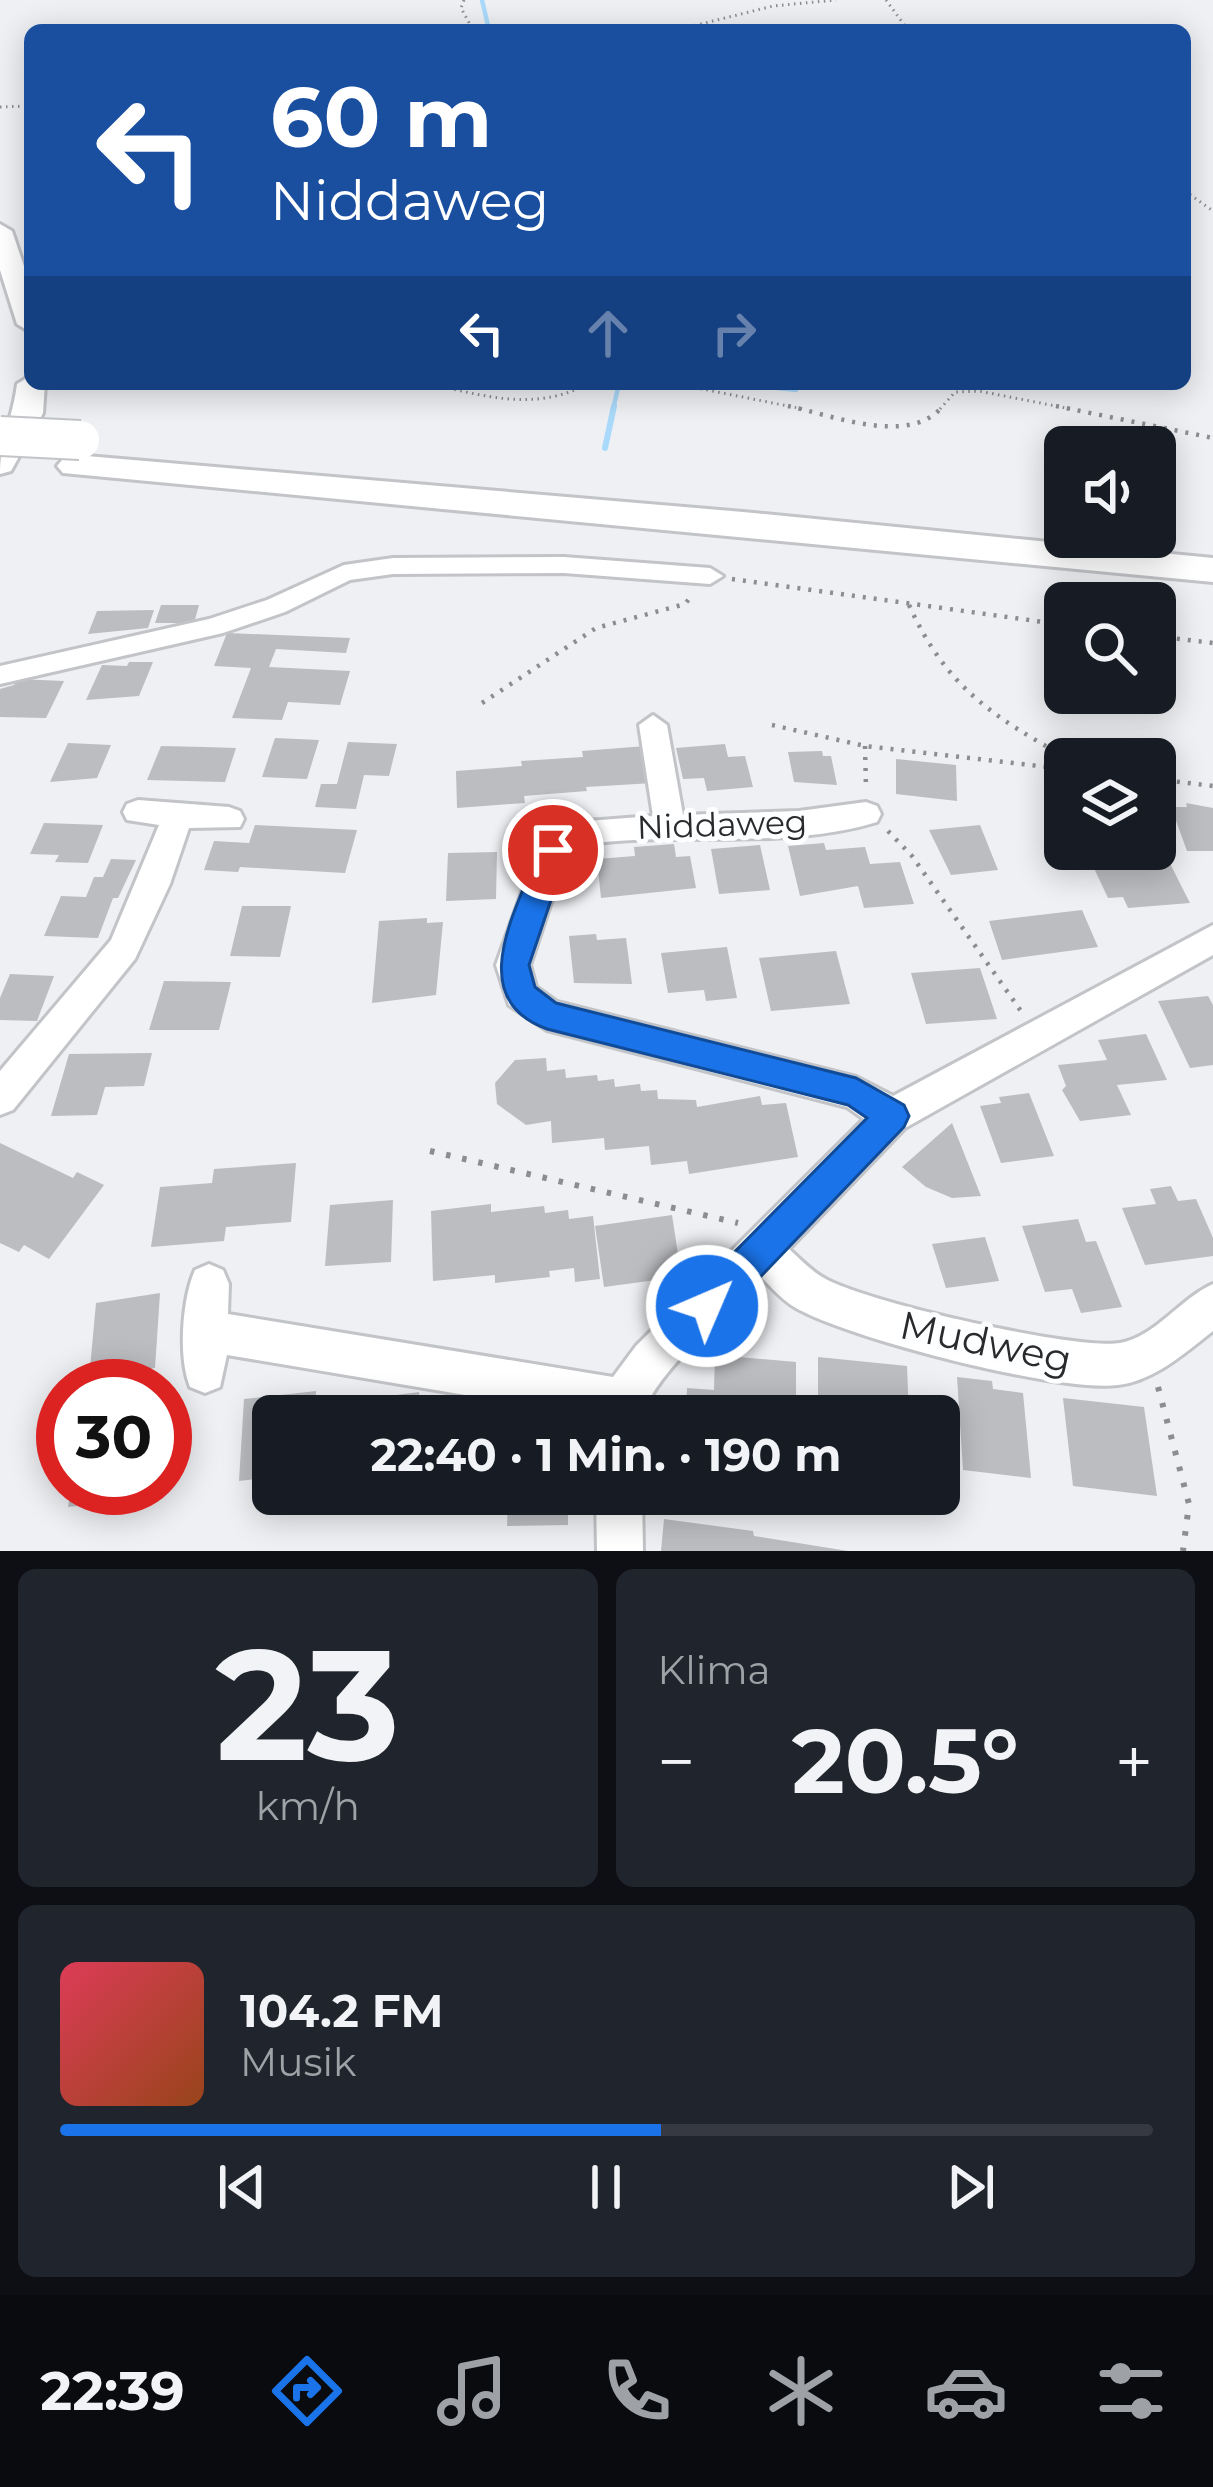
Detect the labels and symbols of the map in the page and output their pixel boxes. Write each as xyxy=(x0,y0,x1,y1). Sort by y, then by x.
pin xyxy=(502,799,604,901)
street label: Niddaweg xyxy=(636,801,808,847)
position arrow xyxy=(644,1243,770,1369)
street label: Mudweg xyxy=(896,1300,1076,1384)
speed limit sign: 30 xyxy=(36,1359,192,1515)

